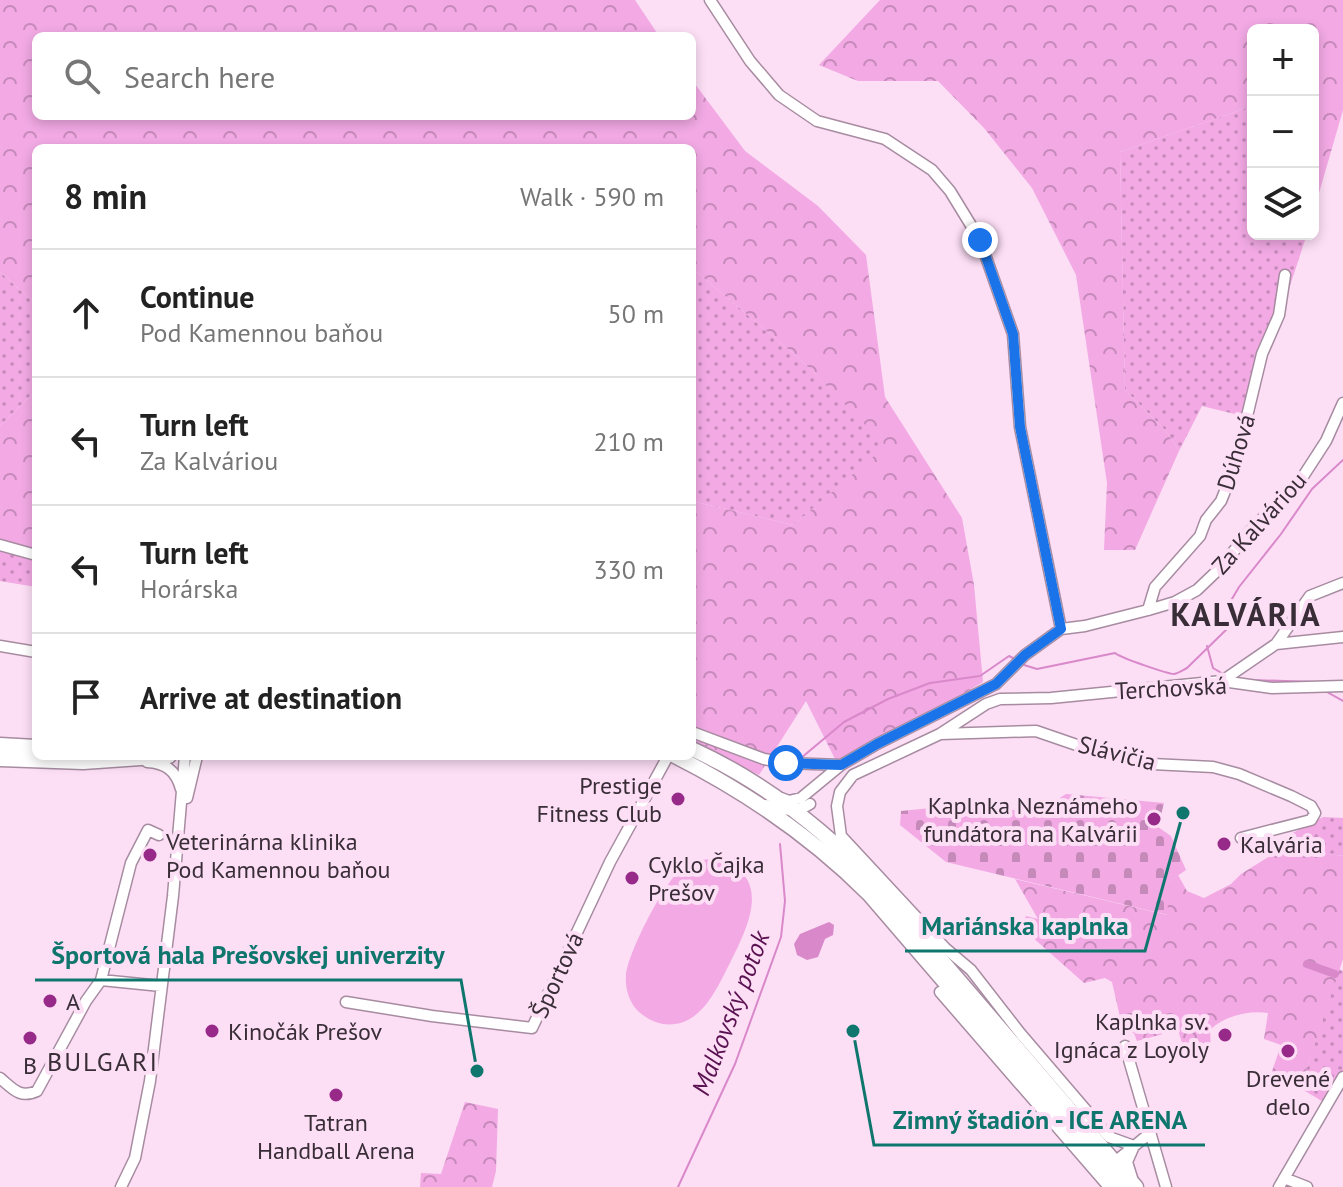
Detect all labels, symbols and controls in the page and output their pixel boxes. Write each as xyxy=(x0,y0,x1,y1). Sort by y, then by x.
map controls xyxy=(1247,24,1319,240)
button: + xyxy=(1247,24,1319,96)
search box xyxy=(32,32,696,120)
icon: search xyxy=(60,54,104,98)
text: Search here xyxy=(124,57,275,96)
button: − xyxy=(1247,96,1319,168)
button: layers xyxy=(1247,168,1319,240)
text: 8 min xyxy=(64,174,147,218)
text: Walk · 590 m xyxy=(520,180,664,213)
route end xyxy=(962,222,998,258)
text: Continue xyxy=(140,277,254,316)
icon: ahead xyxy=(64,291,108,335)
text: 50 m xyxy=(608,297,664,330)
text: Pod Kamennou baňou xyxy=(140,316,383,349)
text: Turn left xyxy=(140,405,248,444)
street label: Dúhová xyxy=(1210,410,1262,494)
icon: left xyxy=(64,419,108,463)
text: 210 m xyxy=(593,425,664,458)
text: Za Kalváriou xyxy=(140,444,278,477)
street label: Za Kalváriou xyxy=(1205,465,1313,581)
text: Turn left xyxy=(140,533,248,572)
icon: left xyxy=(64,547,108,591)
text: 330 m xyxy=(593,553,664,586)
text: Horárska xyxy=(140,572,238,605)
district label: KALVÁRIA xyxy=(1170,593,1322,635)
street label: Terchovská xyxy=(1114,670,1228,706)
icon: arrive xyxy=(64,675,108,719)
text: Arrive at destination xyxy=(140,678,402,717)
street label: Slávičia xyxy=(1075,728,1159,778)
route start xyxy=(768,745,804,781)
place label: Prestige Fitness Club xyxy=(536,770,662,829)
marker: Prestige Fitness Club xyxy=(669,790,687,808)
place label: Kaplnka Neznámeho fundátora na Kalvárii xyxy=(923,790,1138,849)
marker: Kaplnka Neznámeho fundátora na Kalvárii xyxy=(1145,810,1163,828)
place label: Veterinárna klinika Pod Kamennou baňou xyxy=(165,826,391,885)
place label: Kalvária xyxy=(1240,829,1323,860)
marker: Kalvária xyxy=(1215,835,1233,853)
marker: Veterinárna klinika Pod Kamennou baňou xyxy=(141,846,159,864)
place label: Cyklo Čajka Prešov xyxy=(648,849,765,908)
marker: Cyklo Čajka Prešov xyxy=(623,869,641,887)
callout: Mariánska kaplnka xyxy=(905,901,1145,951)
text: Mariánska kaplnka xyxy=(921,909,1129,942)
water label: Malkovský potok xyxy=(684,925,777,1100)
street label: Športová xyxy=(524,927,590,1023)
callout: Športová hala Prešovskej univerzity xyxy=(35,930,461,980)
text: Športová hala Prešovskej univerzity xyxy=(51,938,445,971)
place label: A xyxy=(66,986,80,1017)
marker: A xyxy=(41,992,59,1010)
place label: Kaplnka sv. Ignáca z Loyoly xyxy=(1054,1006,1209,1065)
place label: Kinočák Prešov xyxy=(228,1016,383,1047)
marker: Kinočák Prešov xyxy=(203,1022,221,1040)
marker: Kaplnka sv. Ignáca z Loyoly xyxy=(1216,1026,1234,1044)
marker: B xyxy=(21,1029,39,1047)
marker: Drevené delo xyxy=(1279,1042,1297,1060)
district label: BULGARI xyxy=(47,1045,159,1078)
place label: B xyxy=(23,1050,37,1081)
place label: Drevené delo xyxy=(1246,1063,1330,1122)
marker: Tatran Handball Arena xyxy=(327,1086,345,1104)
callout: Zimný štadión - ICE ARENA xyxy=(874,1095,1205,1145)
text: Zimný štadión - ICE ARENA xyxy=(893,1103,1187,1136)
place label: Tatran Handball Arena xyxy=(257,1107,415,1166)

